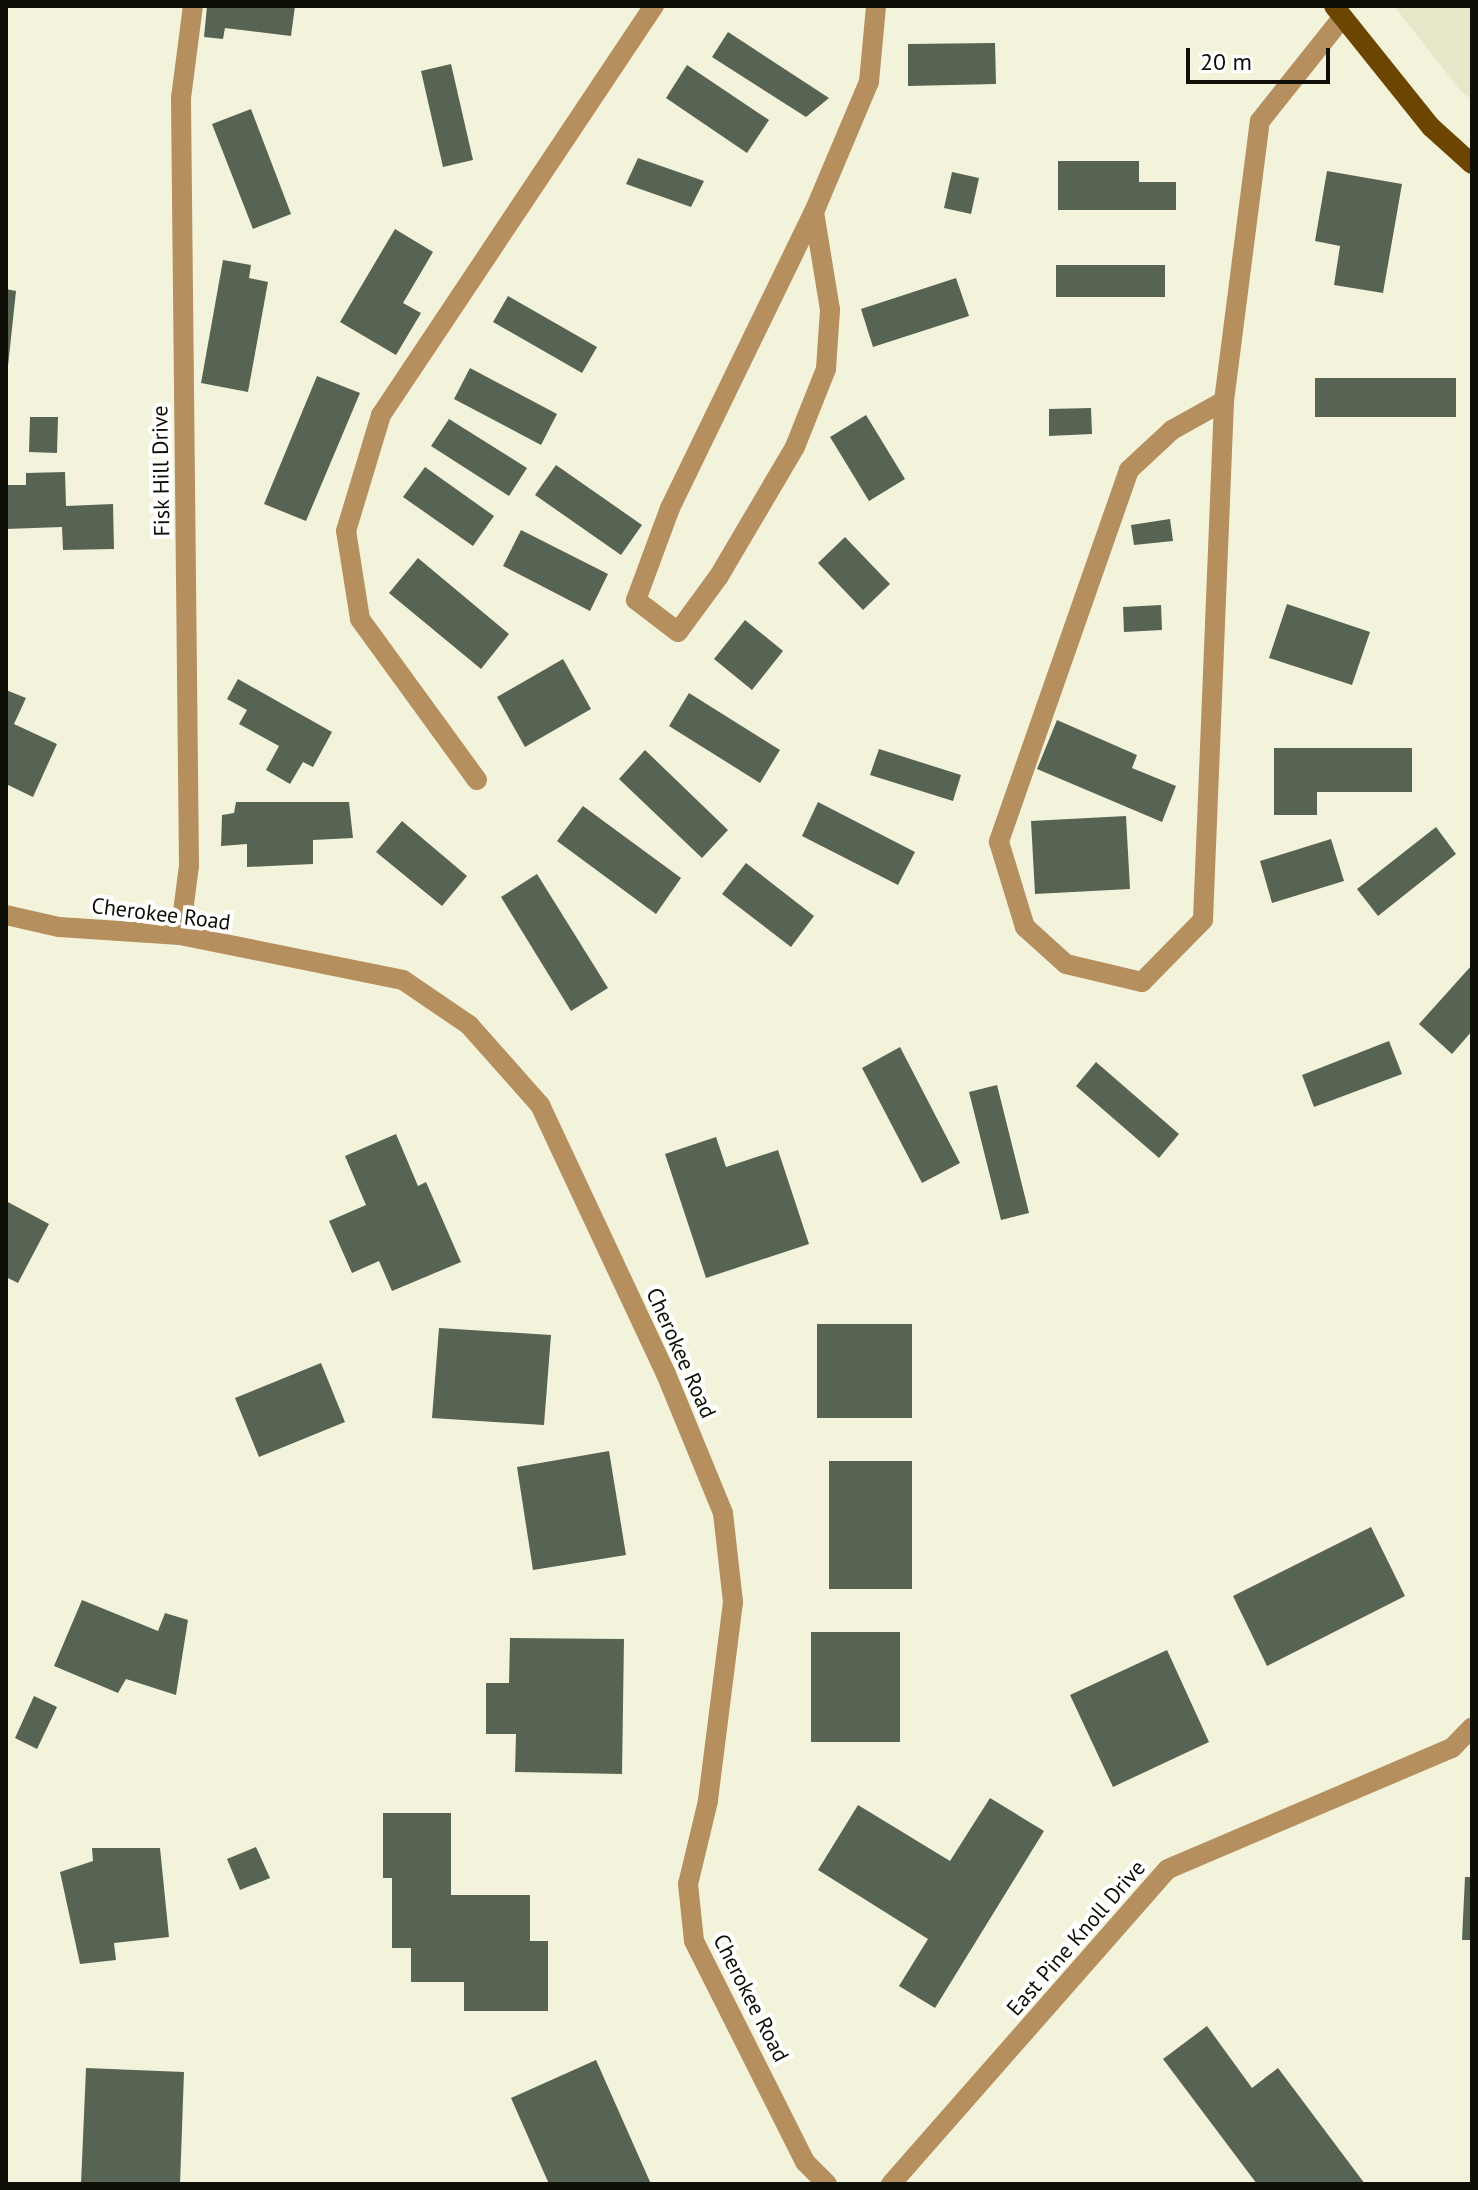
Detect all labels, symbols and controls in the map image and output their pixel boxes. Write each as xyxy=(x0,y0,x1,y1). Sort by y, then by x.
scale bar xyxy=(1190,32,1334,82)
text: 20 m xyxy=(1200,46,1252,77)
street label: Fisk Hill Drive xyxy=(147,405,175,537)
street label: Cherokee Road xyxy=(90,892,232,936)
street label: Cherokee Road xyxy=(640,1284,722,1422)
street label: East Pine Knoll Drive xyxy=(1001,1855,1151,2021)
street label: Cherokee Road xyxy=(707,1930,795,2066)

